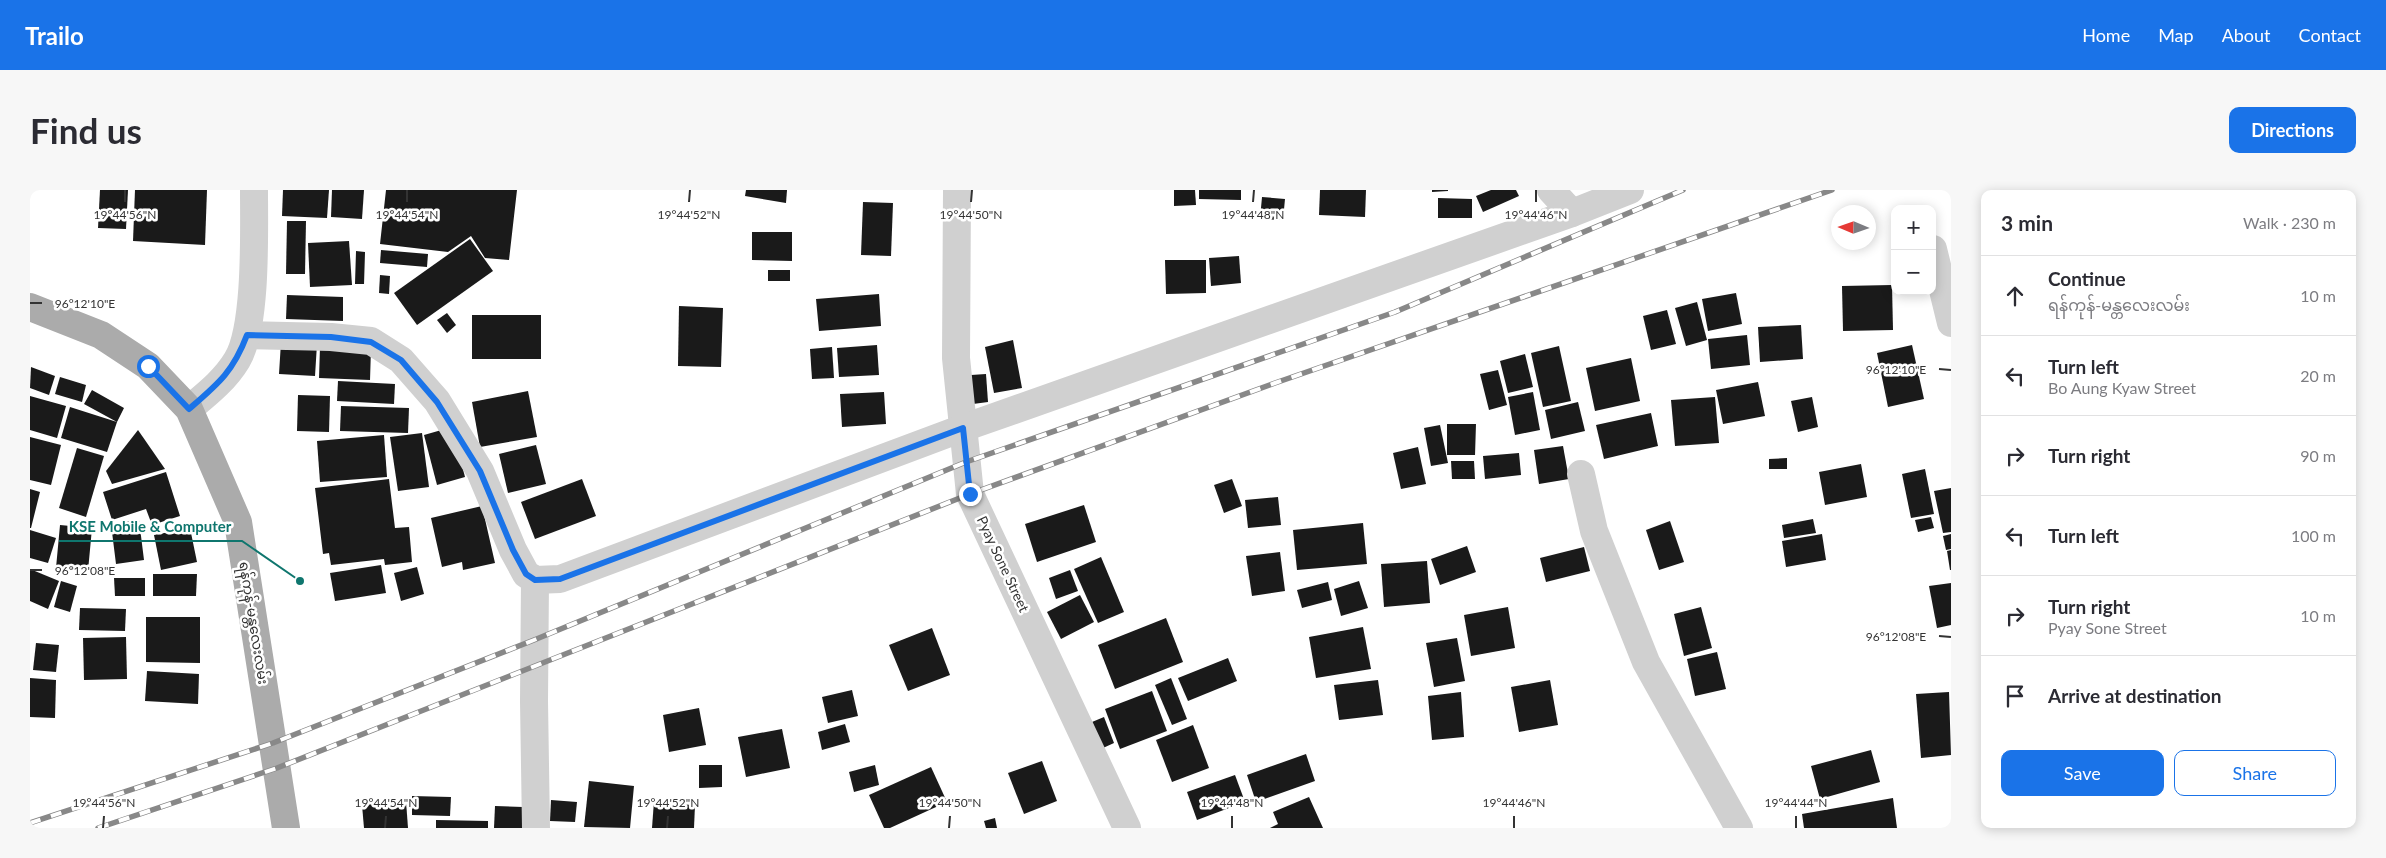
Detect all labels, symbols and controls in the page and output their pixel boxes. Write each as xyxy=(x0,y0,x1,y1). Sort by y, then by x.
text: Trailo xyxy=(25,21,84,50)
text: Home xyxy=(2082,24,2130,46)
text: Map xyxy=(2158,24,2194,46)
text: About xyxy=(2222,24,2271,46)
text: Contact xyxy=(2299,24,2361,46)
button: Directions xyxy=(2229,107,2356,153)
text: Find us xyxy=(30,109,142,151)
north arrow xyxy=(1831,205,1876,250)
map controls xyxy=(1891,205,1936,295)
button: + xyxy=(1891,205,1936,250)
text: 19°44'56"N xyxy=(94,207,156,222)
text: 19°44'54"N xyxy=(376,207,438,222)
text: 19°44'52"N xyxy=(658,207,720,222)
text: 19°44'50"N xyxy=(940,207,1002,222)
text: 19°44'48"N xyxy=(1222,207,1284,222)
text: 19°44'46"N xyxy=(1505,207,1567,222)
text: 3 min xyxy=(2001,210,2053,235)
text: Walk · 230 m xyxy=(2243,213,2336,232)
button: − xyxy=(1891,250,1936,295)
text: Continue xyxy=(2048,267,2126,290)
icon: ahead xyxy=(2001,282,2029,310)
text: 10 m xyxy=(2300,286,2336,305)
text: ရန်ကုန်-မန္တလေးလမ်း xyxy=(2048,295,2190,314)
text: 96°12'10"E xyxy=(55,296,115,311)
route start xyxy=(137,355,160,378)
text: Turn left xyxy=(2048,355,2119,378)
text: 96°12'10"E xyxy=(1866,362,1926,377)
icon: left xyxy=(2001,362,2029,390)
text: 20 m xyxy=(2300,366,2336,385)
text: Bo Aung Kyaw Street xyxy=(2048,378,2196,397)
icon: right xyxy=(2001,442,2029,470)
text: Turn right xyxy=(2048,444,2130,467)
text: 90 m xyxy=(2300,446,2336,465)
route end xyxy=(959,483,982,506)
callout: KSE Mobile & Computer xyxy=(59,511,242,541)
street label: Pyay Sone Street xyxy=(974,513,1033,614)
text: KSE Mobile & Computer xyxy=(69,517,232,535)
icon: left xyxy=(2001,522,2029,550)
text: Turn left xyxy=(2048,524,2119,547)
text: 100 m xyxy=(2291,526,2336,545)
street label: ရန်ကုန်-မန္တလေးလမ်း xyxy=(232,560,274,686)
text: 96°12'08"E xyxy=(55,563,115,578)
text: Turn right xyxy=(2048,595,2130,618)
icon: right xyxy=(2001,602,2029,630)
text: 10 m xyxy=(2300,606,2336,625)
text: Pyay Sone Street xyxy=(2048,618,2167,637)
text: 96°12'08"E xyxy=(1866,629,1926,644)
icon: arrive xyxy=(2001,682,2029,710)
text: Arrive at destination xyxy=(2048,684,2221,707)
button: Save xyxy=(2001,750,2164,796)
button: Share xyxy=(2174,750,2336,796)
text: 19°44'56"N xyxy=(73,795,135,810)
text: 19°44'54"N xyxy=(355,795,417,810)
text: 19°44'52"N xyxy=(637,795,699,810)
text: 19°44'50"N xyxy=(919,795,981,810)
text: 19°44'48"N xyxy=(1201,795,1263,810)
text: 19°44'46"N xyxy=(1483,795,1545,810)
text: 19°44'44"N xyxy=(1765,795,1827,810)

